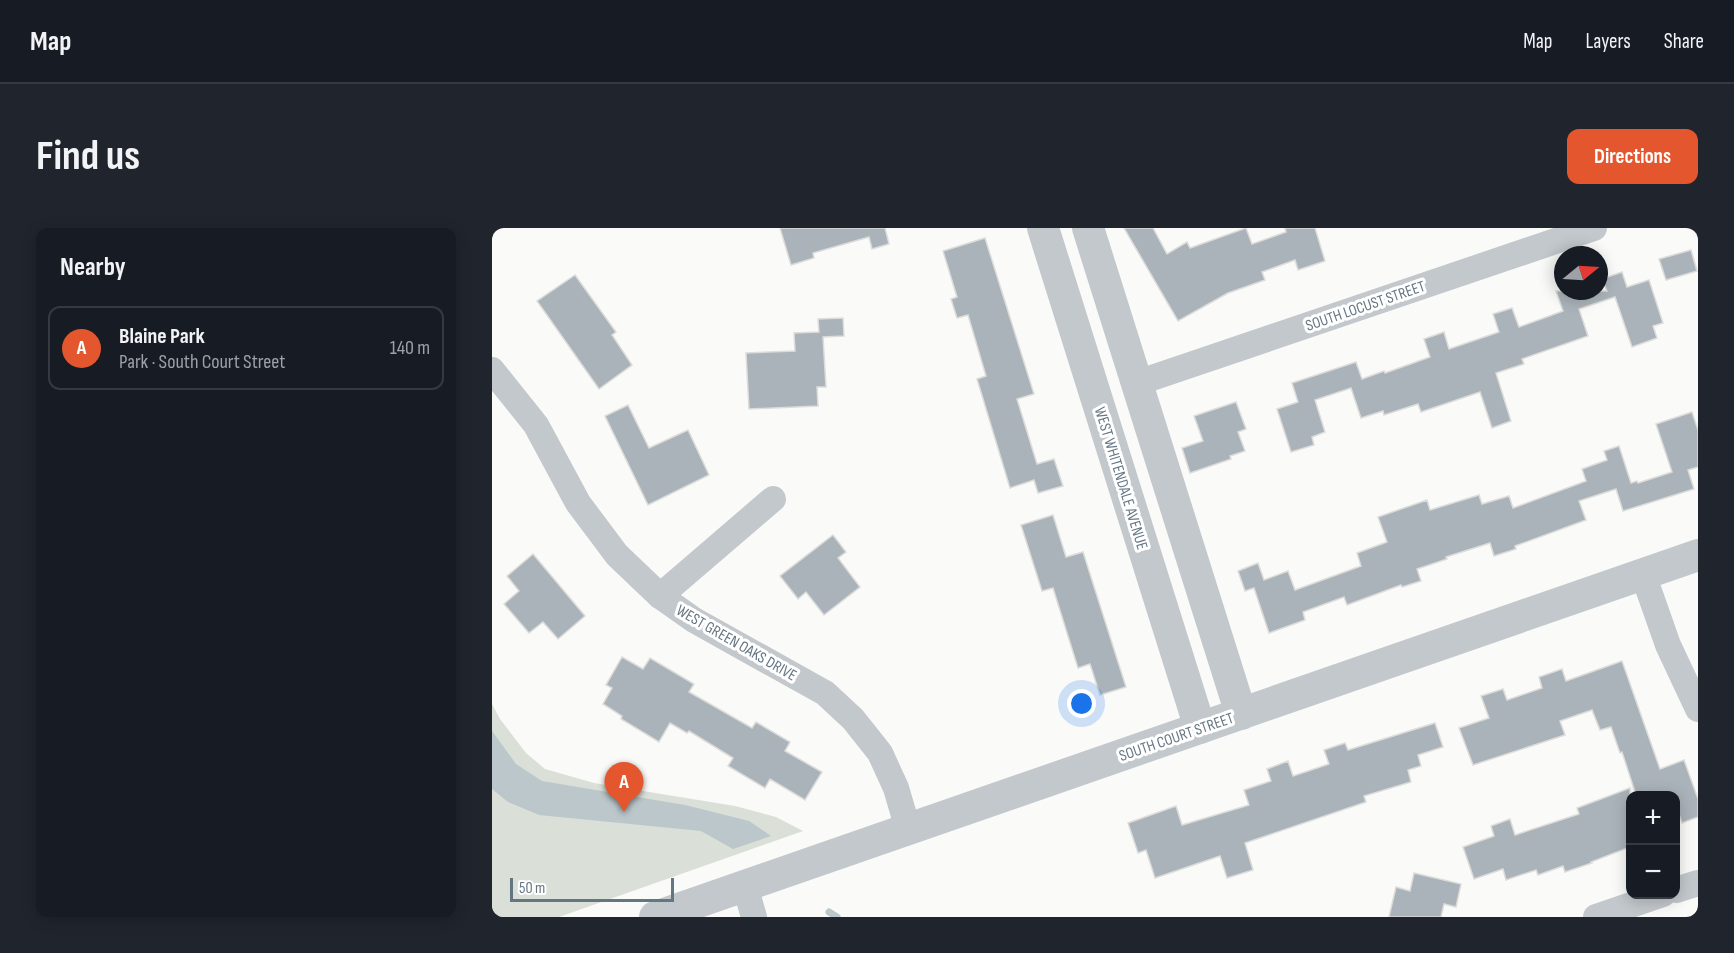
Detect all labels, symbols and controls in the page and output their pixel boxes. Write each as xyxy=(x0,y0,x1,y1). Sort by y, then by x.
text: Map xyxy=(30,25,71,58)
text: Map xyxy=(1523,29,1552,54)
text: Layers xyxy=(1585,29,1631,54)
text: Share xyxy=(1664,29,1704,54)
button: Directions xyxy=(1567,129,1698,184)
text: Find us xyxy=(36,131,140,182)
north arrow xyxy=(1554,246,1608,300)
text: Nearby xyxy=(60,252,126,283)
street label: SOUTH LOCUST STREET xyxy=(1303,277,1428,336)
text: Blaine Park xyxy=(119,323,205,350)
text: A xyxy=(77,336,86,360)
text: 140 m xyxy=(390,336,430,360)
text: Park · South Court Street xyxy=(119,350,285,374)
street label: WEST WHITENDALE AVENUE xyxy=(1090,405,1151,552)
street label: WEST GREEN OAKS DRIVE xyxy=(673,601,800,685)
your location xyxy=(1067,689,1096,718)
street label: SOUTH COURT STREET xyxy=(1117,709,1237,766)
pin: A xyxy=(604,762,644,812)
map controls xyxy=(1626,791,1680,899)
button: + xyxy=(1626,791,1680,845)
button: − xyxy=(1626,845,1680,899)
scale bar xyxy=(510,875,674,902)
text: 50 m xyxy=(519,879,545,898)

